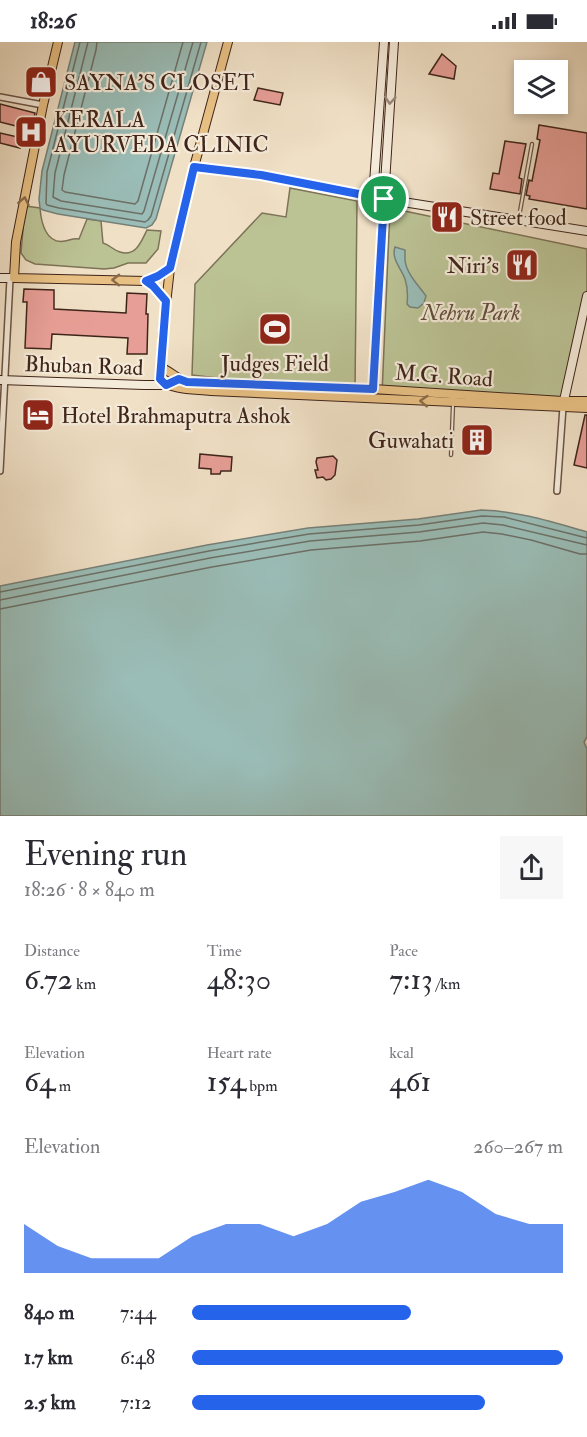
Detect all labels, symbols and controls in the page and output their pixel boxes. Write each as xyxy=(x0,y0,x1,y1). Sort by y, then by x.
text: 18:26 xyxy=(30,7,76,35)
map controls xyxy=(514,60,568,114)
button: layers xyxy=(514,60,568,114)
shop icon: SAYNA'S CLOSET xyxy=(23,64,59,100)
place label: SAYNA'S CLOSET xyxy=(64,69,255,97)
one-way arrow xyxy=(384,96,397,105)
place label: KERALA AYURVEDA CLINIC xyxy=(53,106,269,159)
hospital icon: KERALA AYURVEDA CLINIC xyxy=(13,114,49,150)
pin xyxy=(358,173,409,224)
icon: arrive xyxy=(367,182,400,215)
one-way arrow xyxy=(17,196,30,206)
restaurant icon: Street food xyxy=(429,199,465,235)
place label: Street food xyxy=(470,204,567,232)
restaurant icon: Niri's xyxy=(504,247,540,283)
place label: Niri's xyxy=(447,252,499,280)
one-way arrow xyxy=(112,274,121,286)
park label: Nehru Park xyxy=(421,299,520,327)
sports icon: Judges Field xyxy=(257,311,293,347)
street label: Bhuban Road xyxy=(24,350,144,382)
place label: Judges Field xyxy=(220,350,329,378)
street label: M.G. Road xyxy=(394,359,494,393)
one-way arrow xyxy=(419,395,428,408)
hotel icon: Hotel Brahmaputra Ashok xyxy=(20,397,56,433)
place label: Hotel Brahmaputra Ashok xyxy=(61,402,291,431)
building icon: Guwahati xyxy=(459,422,495,458)
place label: Guwahati xyxy=(368,427,454,455)
text: Evening run xyxy=(24,834,187,875)
button: share xyxy=(500,836,563,899)
text: 18:26 · 8 × 840 m xyxy=(24,877,155,902)
text: Distance xyxy=(24,941,80,961)
text: Time xyxy=(207,941,242,961)
text: Pace xyxy=(389,941,418,961)
text: 6.72 xyxy=(24,961,73,998)
text: 48:30 xyxy=(207,961,271,998)
text: 7:13 xyxy=(389,961,433,998)
text: km xyxy=(73,974,96,994)
text: /km xyxy=(433,974,460,994)
text: Elevation xyxy=(24,1043,85,1063)
text: Heart rate xyxy=(207,1043,272,1063)
text: kcal xyxy=(389,1043,414,1063)
text: 64 xyxy=(24,1063,55,1100)
text: 154 xyxy=(207,1063,246,1100)
text: 461 xyxy=(389,1063,431,1100)
text: m xyxy=(55,1076,71,1096)
text: bpm xyxy=(246,1076,278,1096)
text: Elevation xyxy=(24,1134,100,1159)
text: 260–267 m xyxy=(473,1134,563,1159)
text: 840 m xyxy=(24,1300,74,1325)
text: 7:44 xyxy=(120,1300,156,1325)
text: 1.7 km xyxy=(24,1345,73,1370)
text: 6:48 xyxy=(120,1345,155,1370)
text: 2.5 km xyxy=(24,1390,76,1415)
text: 7:12 xyxy=(120,1390,151,1415)

